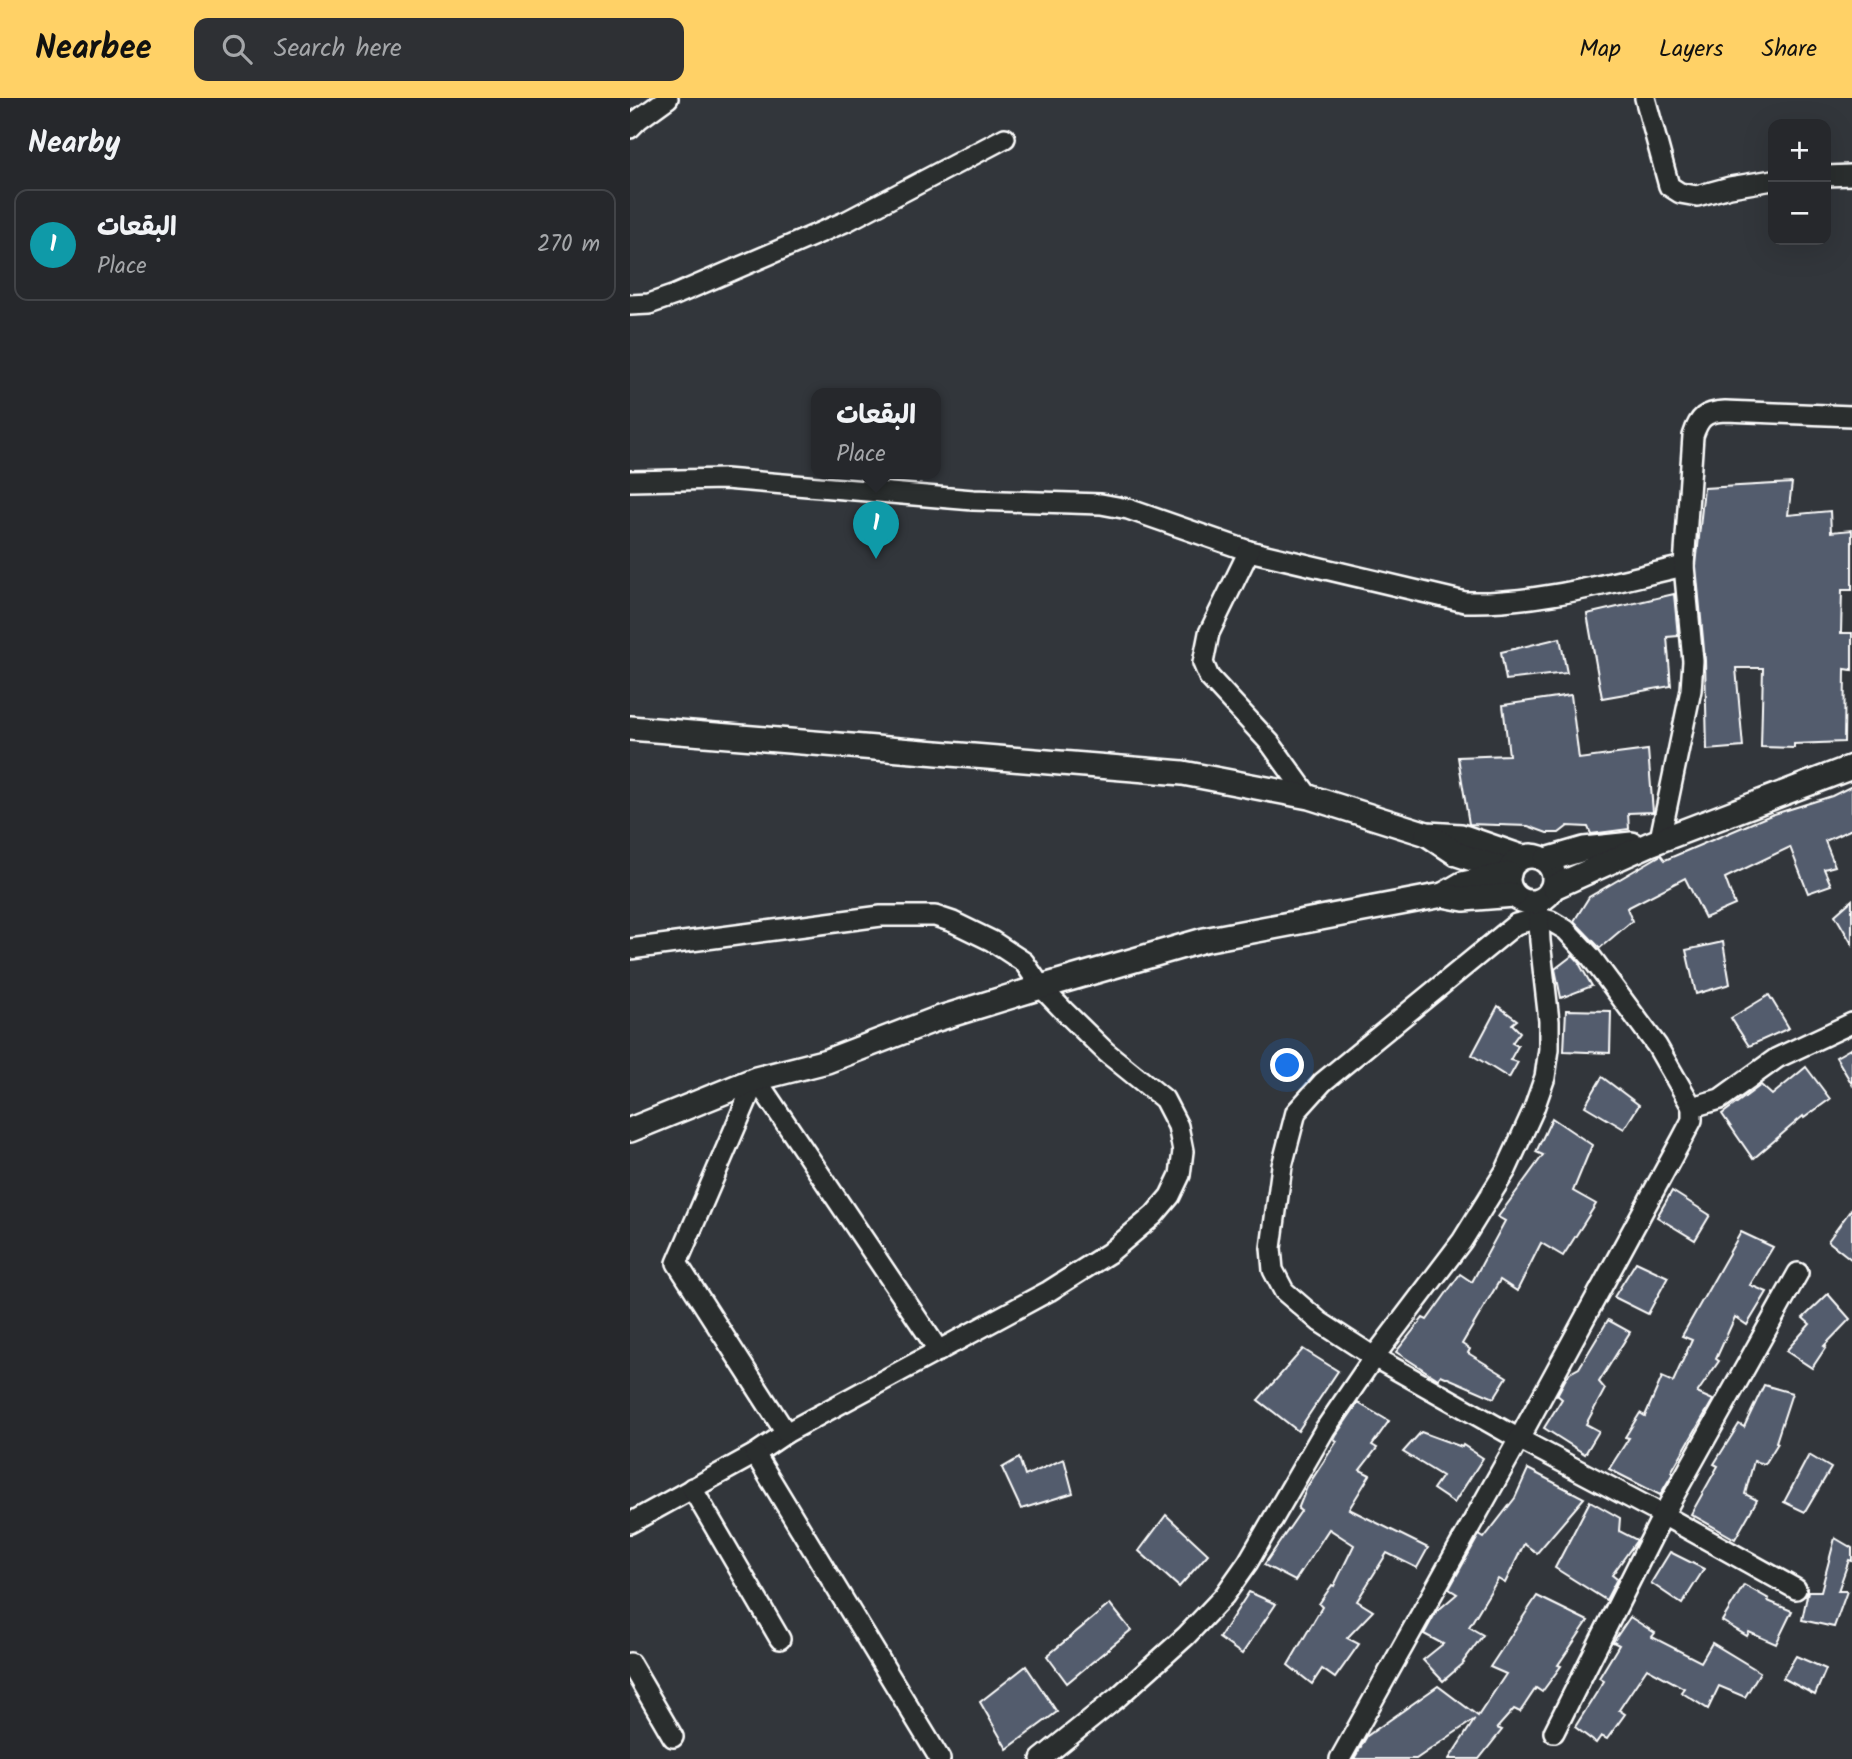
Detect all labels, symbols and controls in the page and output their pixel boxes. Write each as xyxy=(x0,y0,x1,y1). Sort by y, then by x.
search box xyxy=(194,18,684,81)
text: Nearbee xyxy=(35,23,152,76)
text: Search here xyxy=(274,28,402,70)
icon: search xyxy=(218,30,256,68)
text: Map xyxy=(1579,30,1621,69)
text: Layers xyxy=(1659,30,1723,69)
text: Share xyxy=(1761,30,1817,69)
map controls xyxy=(1768,119,1831,245)
button: + xyxy=(1768,119,1831,182)
text: Nearby xyxy=(28,120,120,168)
button: − xyxy=(1768,182,1831,245)
text: البقعات xyxy=(97,207,177,249)
text: 1 xyxy=(50,227,56,263)
text: 270 m xyxy=(537,227,600,263)
text: Place xyxy=(97,249,147,285)
popup xyxy=(811,388,941,479)
text: البقعات xyxy=(836,395,916,437)
text: Place xyxy=(836,437,886,473)
pin: 1 xyxy=(853,501,899,559)
your location xyxy=(1270,1048,1304,1082)

